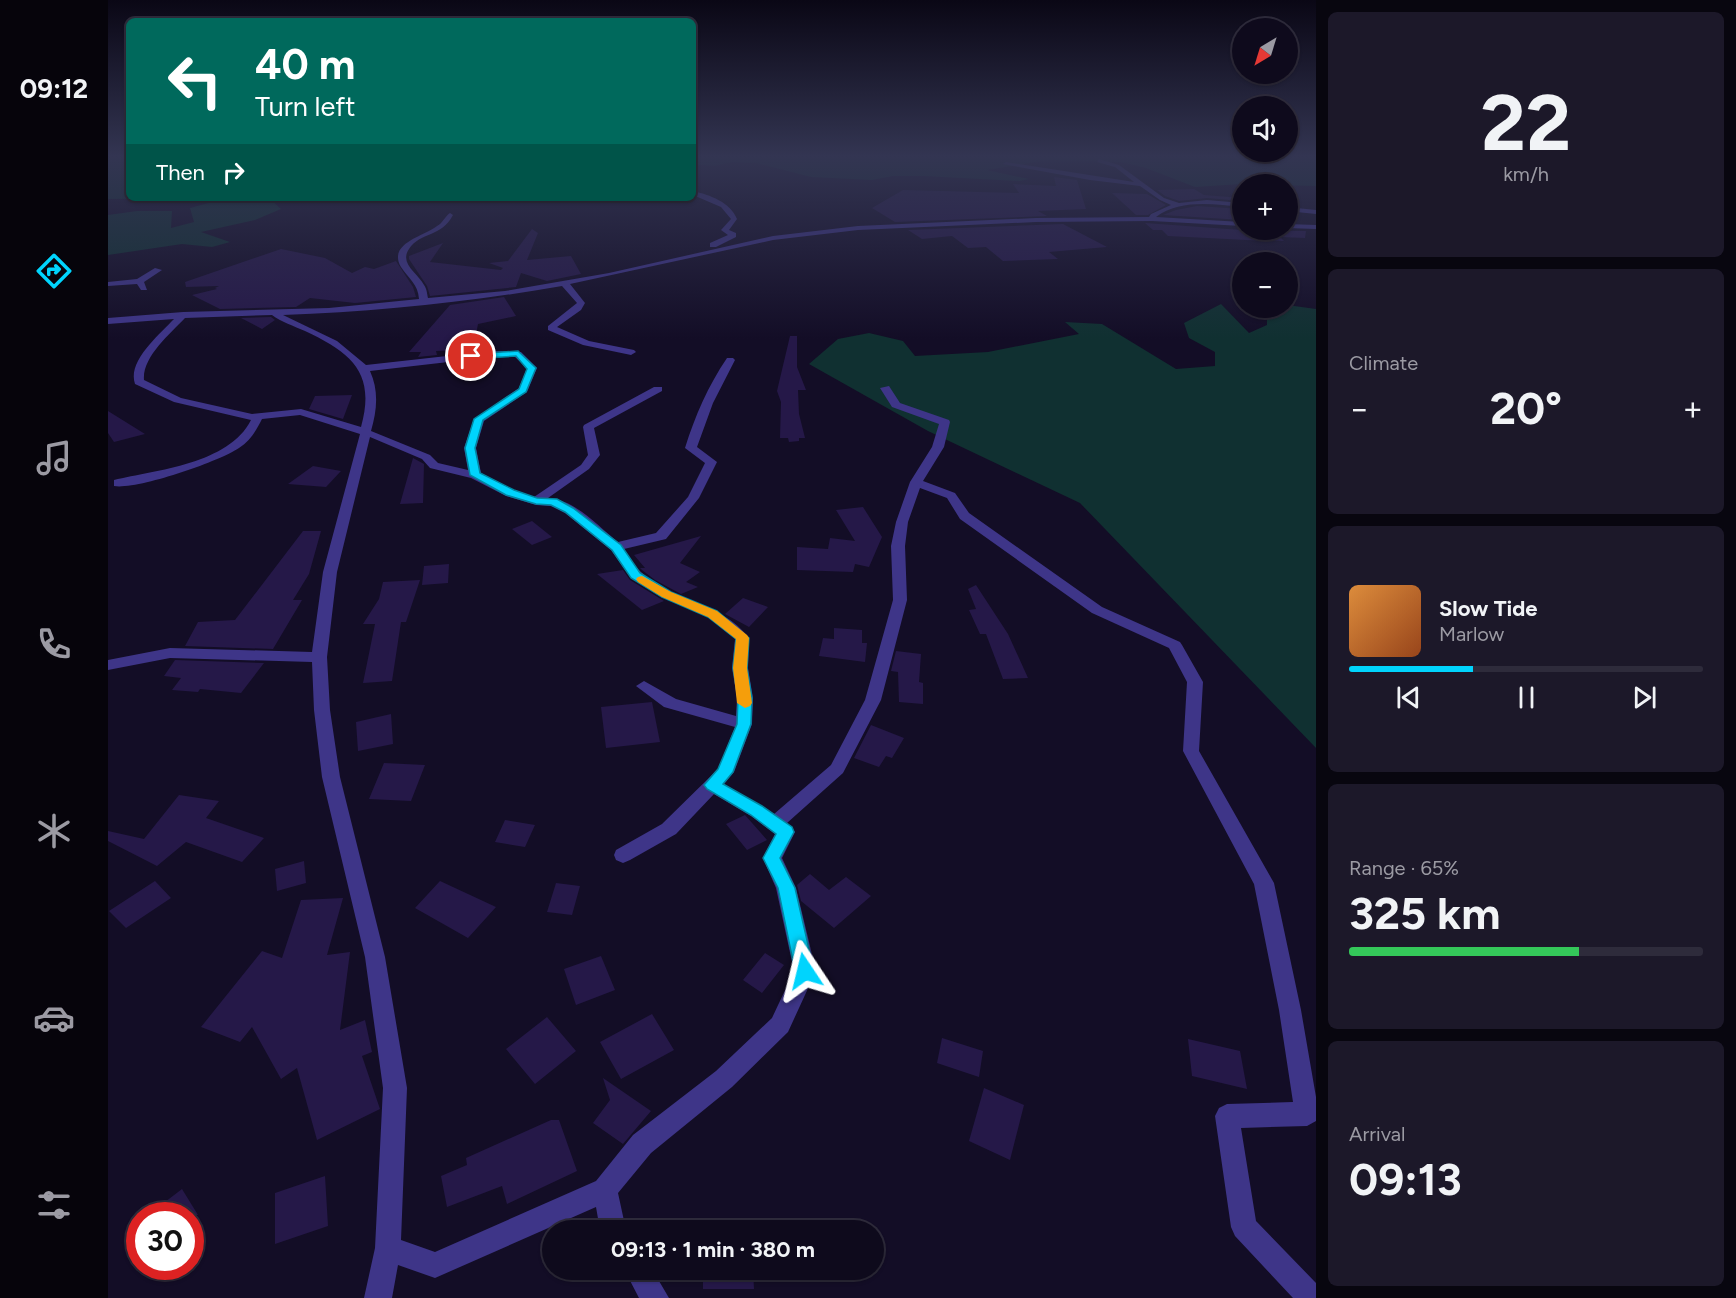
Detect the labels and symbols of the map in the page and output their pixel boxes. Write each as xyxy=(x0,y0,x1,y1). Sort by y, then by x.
north arrow xyxy=(1232,18,1298,84)
pin xyxy=(445,330,496,381)
position arrow xyxy=(773,939,837,1003)
speed limit sign: 30 xyxy=(126,1202,204,1280)

